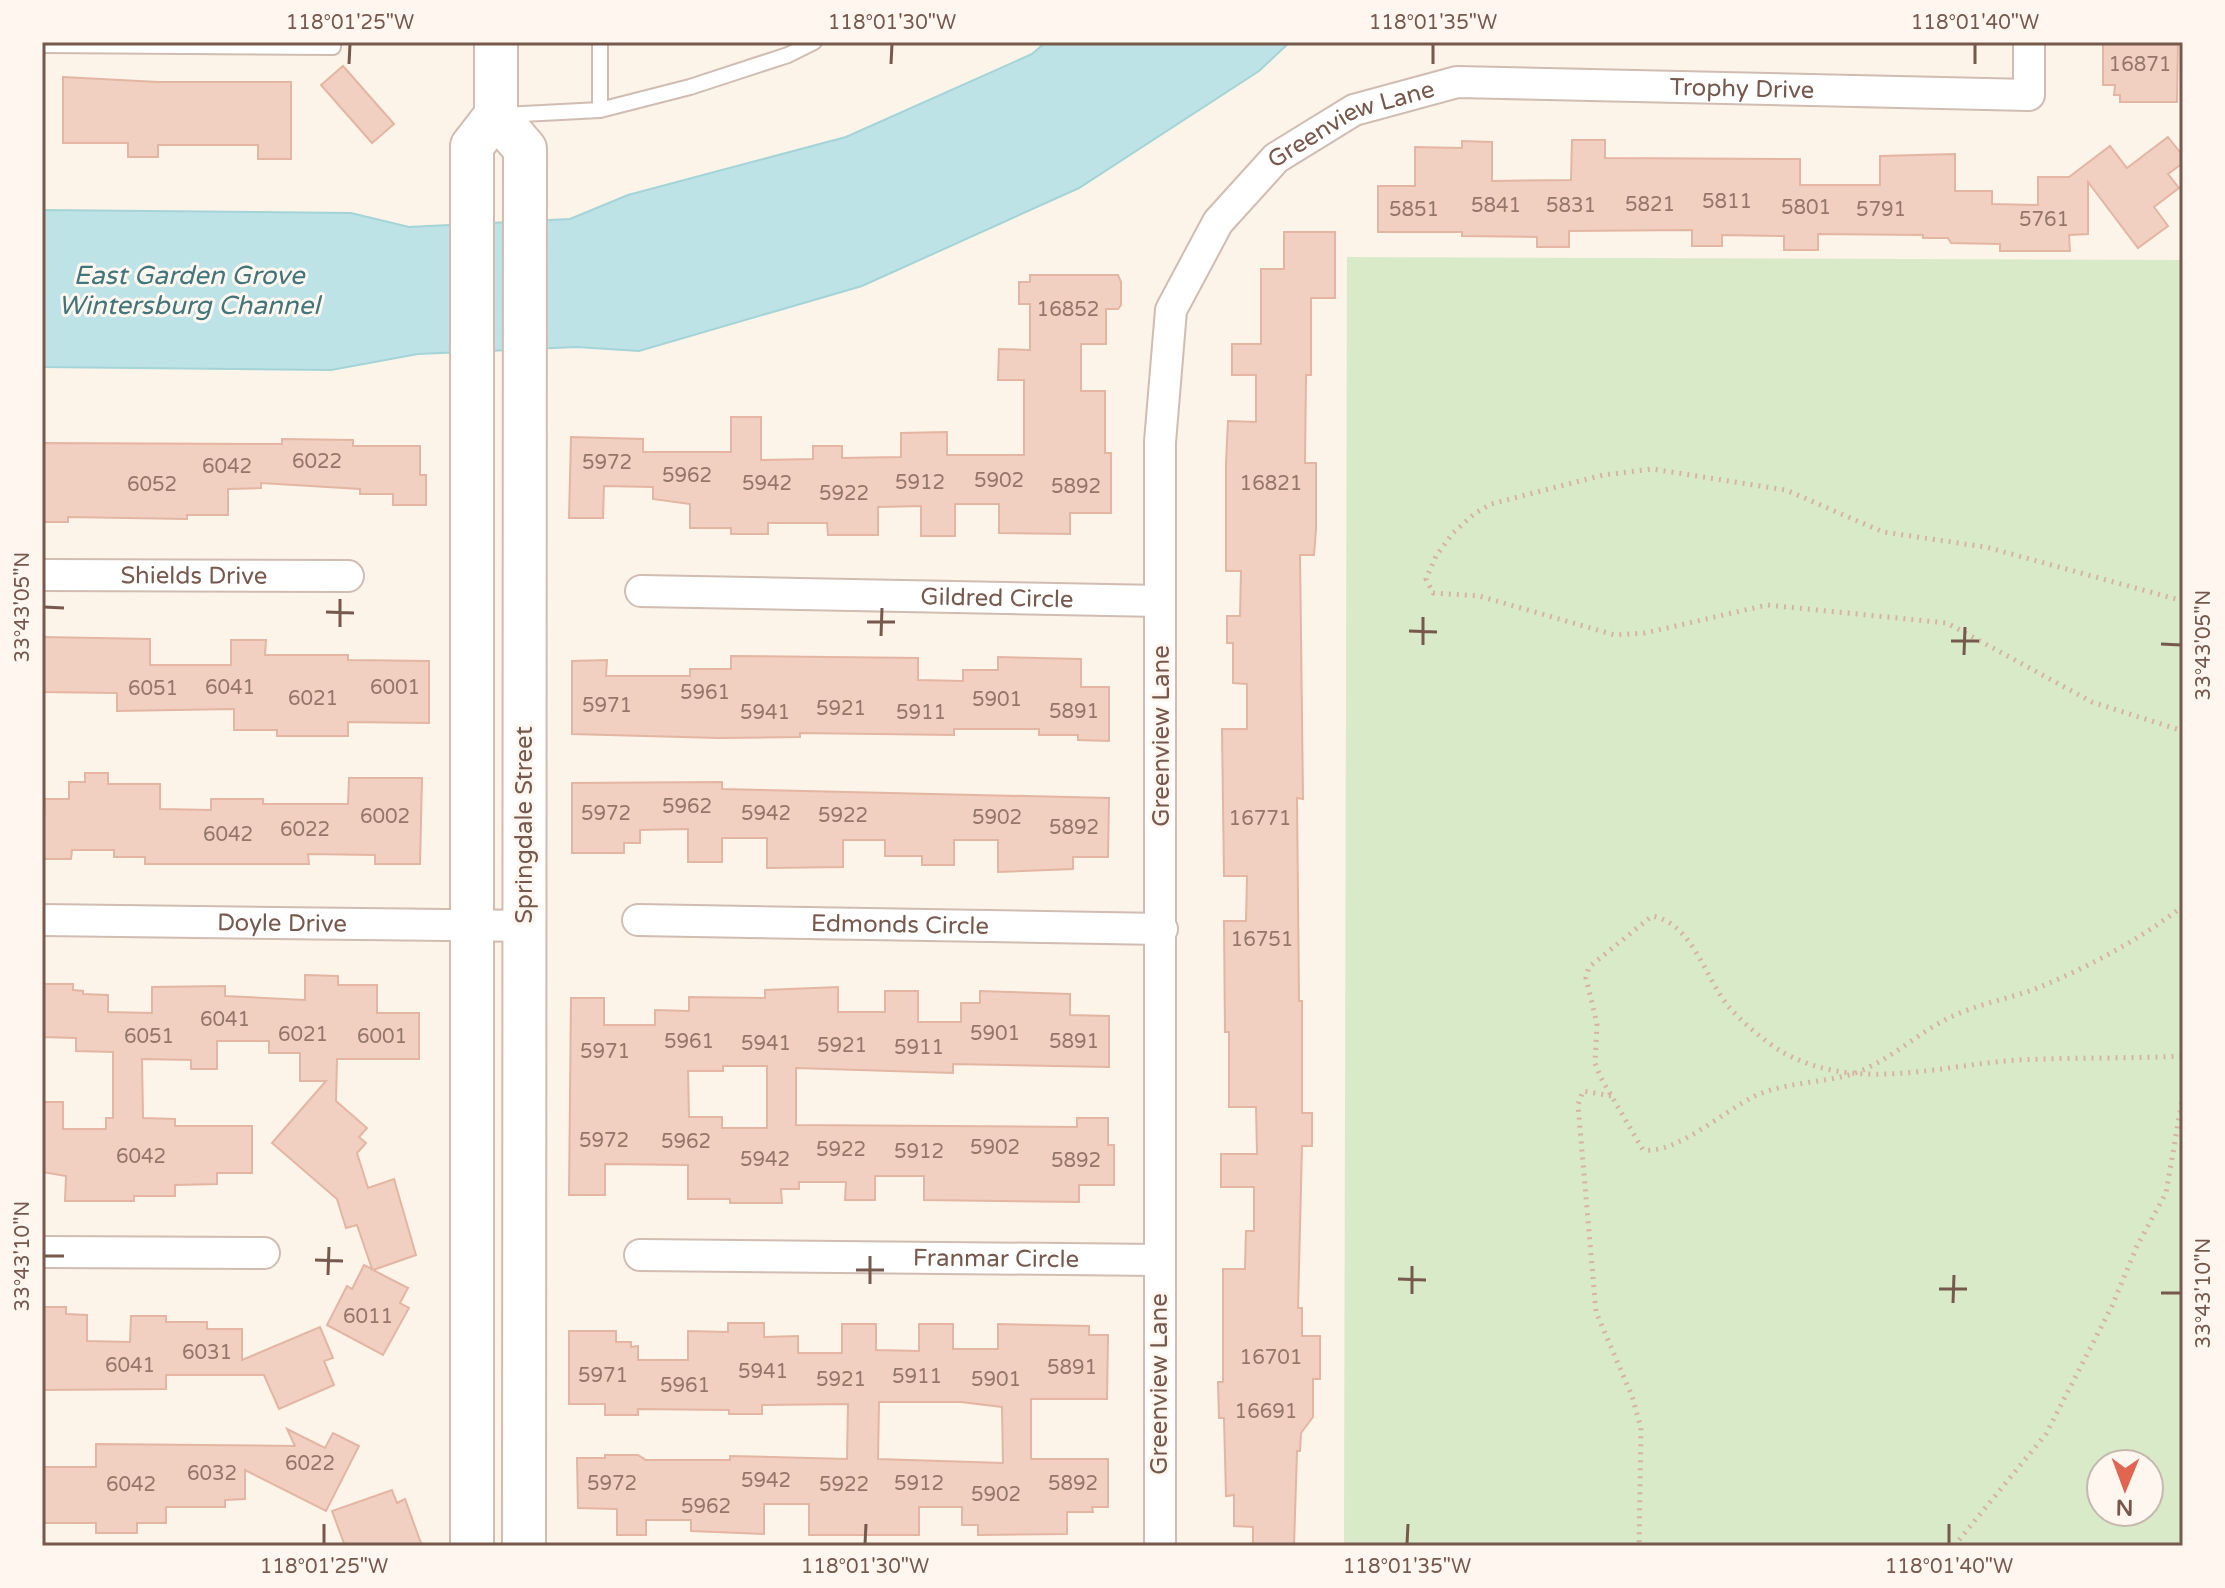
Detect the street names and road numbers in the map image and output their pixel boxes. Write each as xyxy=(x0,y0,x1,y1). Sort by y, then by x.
street label: Trophy Drive xyxy=(1669,73,1815,105)
street label: Greenview Lane xyxy=(1262,75,1438,175)
street label: Shields Drive xyxy=(121,561,267,591)
street label: Gildred Circle xyxy=(920,582,1074,614)
street label: Greenview Lane xyxy=(1147,645,1176,827)
street label: Springdale Street xyxy=(510,726,539,924)
street label: Doyle Drive xyxy=(217,908,347,939)
street label: Edmonds Circle xyxy=(811,909,989,941)
street label: Franmar Circle xyxy=(913,1244,1079,1274)
street label: Greenview Lane xyxy=(1145,1293,1174,1475)

